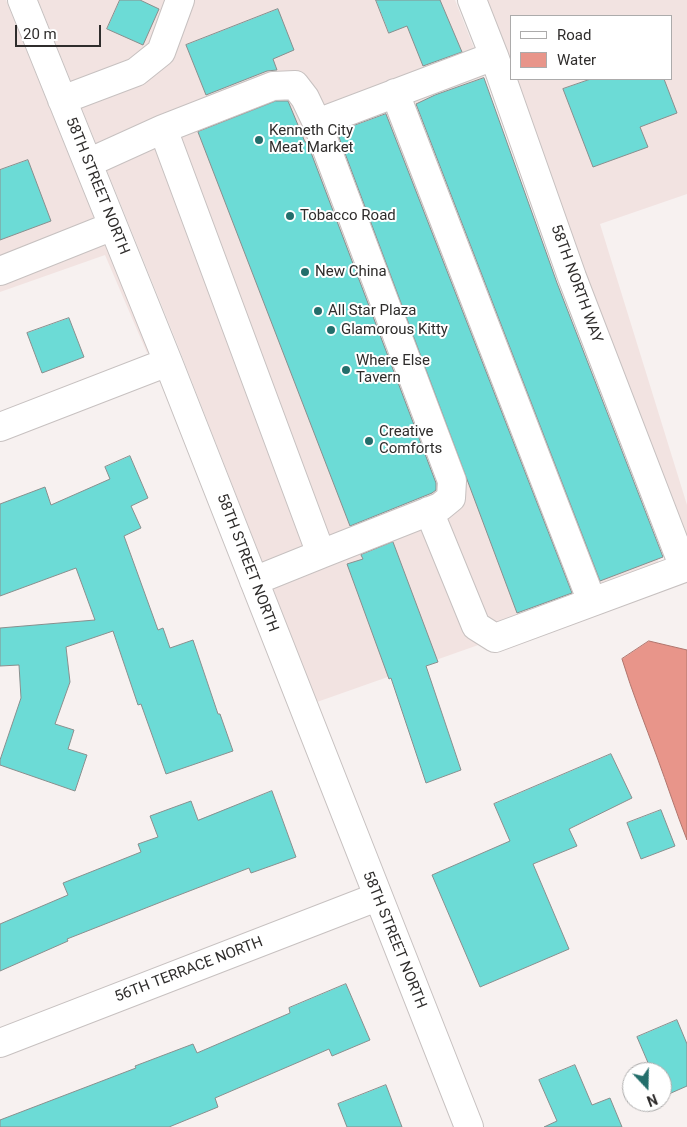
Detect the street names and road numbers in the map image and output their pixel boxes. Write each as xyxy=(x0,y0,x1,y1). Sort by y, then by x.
street label: 58TH STREET NORTH xyxy=(61,115,133,257)
street label: 58TH NORTH WAY xyxy=(546,222,606,346)
street label: 58TH STREET NORTH xyxy=(212,491,282,635)
street label: 58TH STREET NORTH xyxy=(358,869,430,1011)
street label: 56TH TERRACE NORTH xyxy=(112,933,266,1007)

